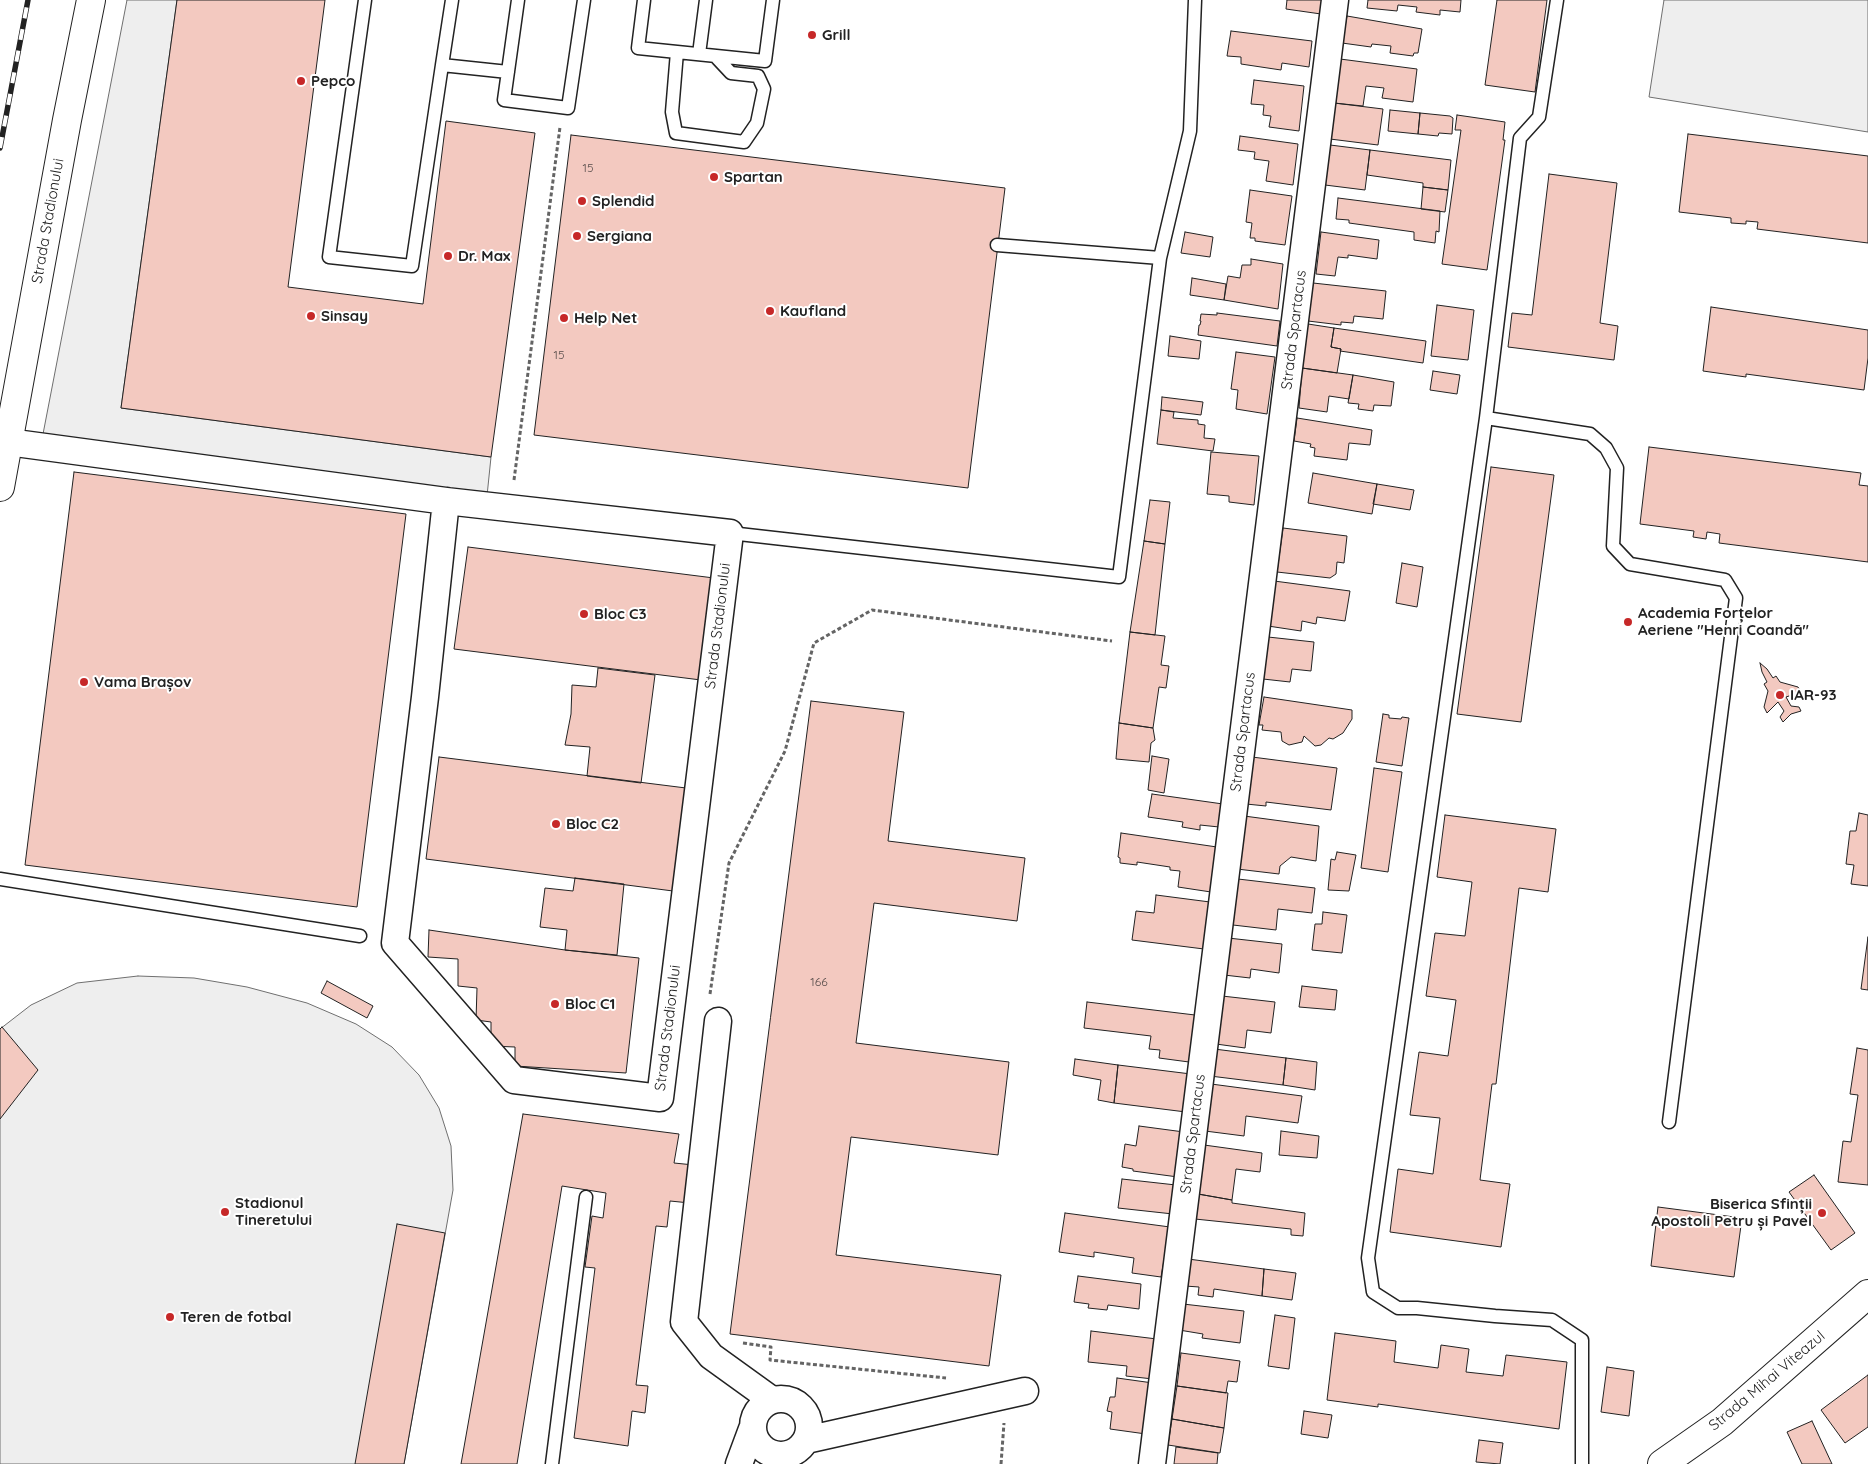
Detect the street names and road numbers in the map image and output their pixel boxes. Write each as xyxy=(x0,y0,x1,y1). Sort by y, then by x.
street label: Strada Stadionului xyxy=(28,157,68,285)
street label: Strada Spartacus xyxy=(1278,269,1310,391)
street label: Strada Stadionului xyxy=(701,562,735,690)
street label: Strada Spartacus xyxy=(1227,671,1259,793)
street label: Strada Stadionului xyxy=(651,964,685,1092)
street label: Strada Spartacus xyxy=(1177,1073,1209,1195)
street label: Strada Mihai Viteazul xyxy=(1705,1327,1829,1435)

